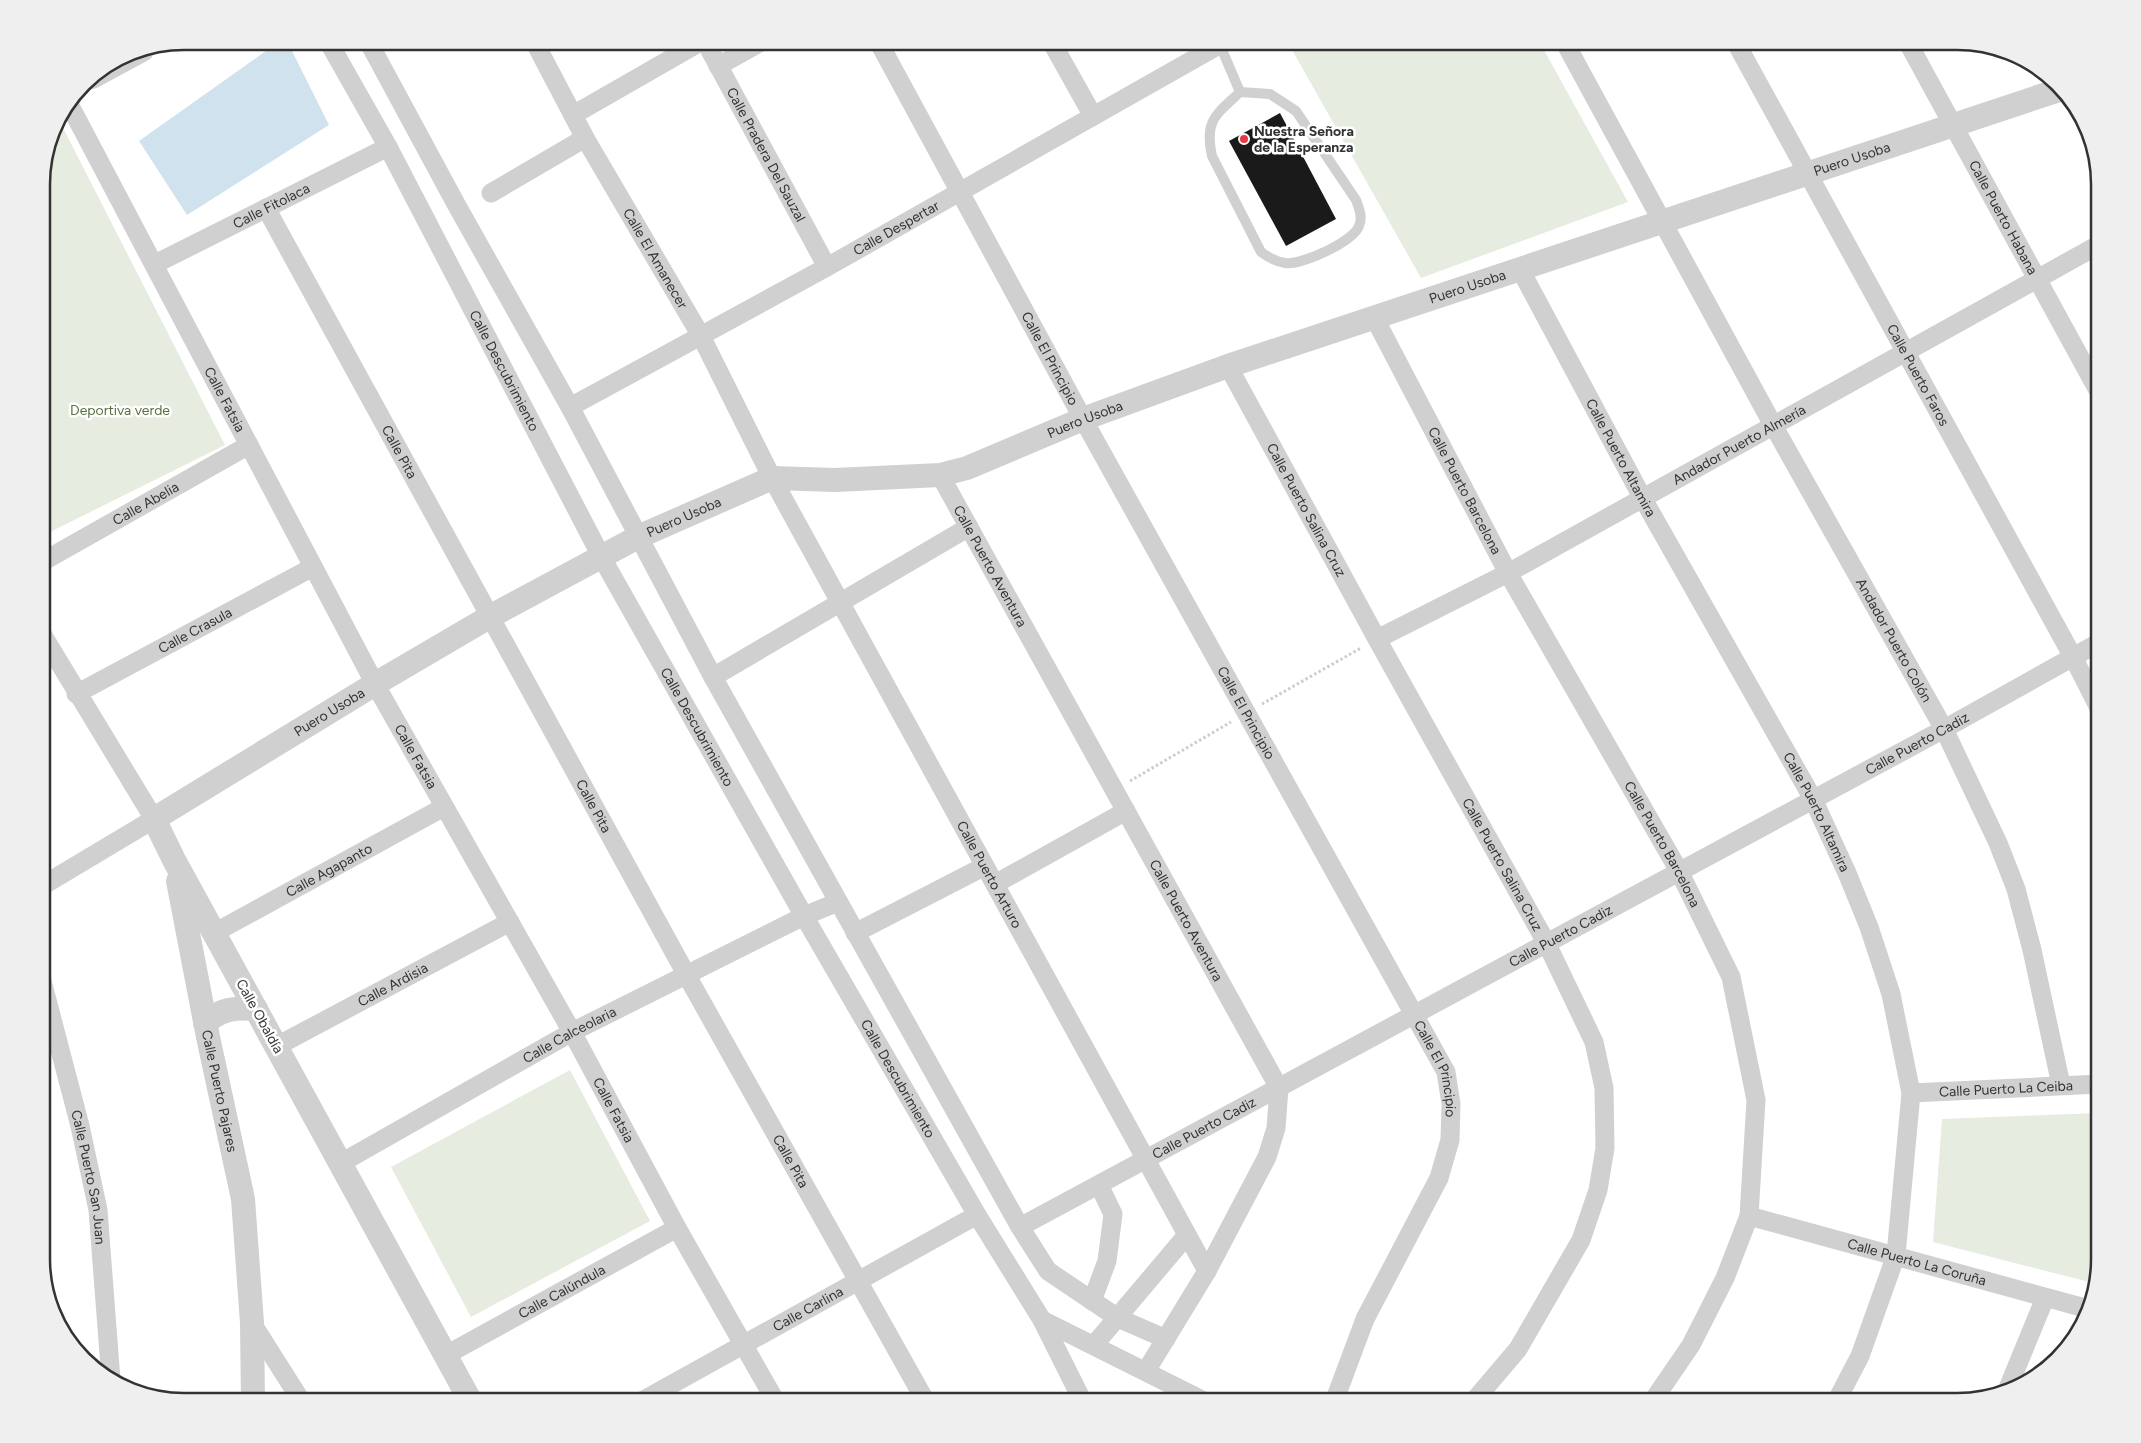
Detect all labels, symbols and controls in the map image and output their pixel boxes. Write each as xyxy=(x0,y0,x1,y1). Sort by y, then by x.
street label: Calle Pradera Del Sauzal xyxy=(723,85,809,225)
place label: Nuestra Señora de la Esperanza xyxy=(1254,123,1354,156)
marker: Nuestra Señora de la Esperanza xyxy=(1238,133,1250,145)
street label: Puero Usoba xyxy=(1811,139,1892,180)
street label: Calle Puerto Habana xyxy=(1965,158,2041,278)
street label: Calle Fitolaca xyxy=(230,180,313,233)
street label: Calle Despertar xyxy=(850,197,943,259)
street label: Calle El Amanecer xyxy=(619,205,691,312)
street label: Puero Usoba xyxy=(1427,266,1508,308)
street label: Calle Descubrimiento xyxy=(466,308,543,434)
street label: Calle El Principio xyxy=(1017,309,1082,408)
street label: Calle Puerto Faros xyxy=(1883,321,1953,429)
street label: Calle Fatsia xyxy=(200,364,249,435)
street label: Calle Puerto Altamira xyxy=(1582,396,1659,520)
street label: Puero Usoba xyxy=(1045,397,1125,442)
street label: Andador Puerto Almería xyxy=(1670,401,1809,489)
park label: Deportiva verde xyxy=(70,402,170,419)
street label: Calle Pita xyxy=(378,422,421,482)
street label: Calle Puerto Barcelona xyxy=(1424,424,1505,558)
street label: Calle Puerto Salina Cruz xyxy=(1263,440,1350,580)
street label: Calle Abelia xyxy=(110,478,182,529)
street label: Puero Usoba xyxy=(644,493,724,541)
street label: Calle Puerto Aventura xyxy=(949,502,1030,630)
street label: Andador Puerto Colón xyxy=(1852,575,1935,706)
street label: Calle Crasula xyxy=(155,604,235,657)
street label: Calle El Principio xyxy=(1213,663,1278,762)
street label: Calle Descubrimiento xyxy=(656,665,737,790)
street label: Puero Usoba xyxy=(291,684,368,740)
street label: Calle Puerto Cadiz xyxy=(1862,709,1972,779)
street label: Calle Fatsia xyxy=(391,721,441,792)
street label: Calle Puerto Altamira xyxy=(1779,749,1853,875)
street label: Calle Pita xyxy=(572,777,615,836)
street label: Calle Puerto Barcelona xyxy=(1620,778,1703,910)
street label: Calle Puerto Salina Cruz xyxy=(1458,795,1546,934)
street label: Calle Puerto Arturo xyxy=(953,818,1025,931)
street label: Calle Agapanto xyxy=(283,840,375,901)
street label: Calle Puerto Aventura xyxy=(1145,857,1226,985)
street label: Calle Puerto Cadiz xyxy=(1506,901,1616,971)
street label: Calle Ardisia xyxy=(355,959,431,1011)
street label: Calle Obaldía xyxy=(232,976,287,1056)
street label: Calle Calceolaria xyxy=(520,1003,619,1067)
street label: Calle Descubrimiento xyxy=(857,1017,939,1141)
street label: Calle El Principio xyxy=(1410,1017,1459,1118)
street label: Calle Puerto Pajares xyxy=(198,1028,241,1154)
street label: Calle Fatsia xyxy=(589,1075,638,1146)
street label: Calle Puerto La Ceiba xyxy=(1939,1077,2073,1101)
street label: Calle Puerto Cadiz xyxy=(1149,1093,1259,1163)
street label: Calle Puerto San Juan xyxy=(67,1108,109,1245)
street label: Calle Pita xyxy=(769,1132,812,1191)
street label: Calle Puerto La Coruña xyxy=(1845,1235,1988,1290)
street label: Calle Calúndula xyxy=(515,1261,608,1323)
street label: Calle Carlina xyxy=(770,1283,846,1336)

